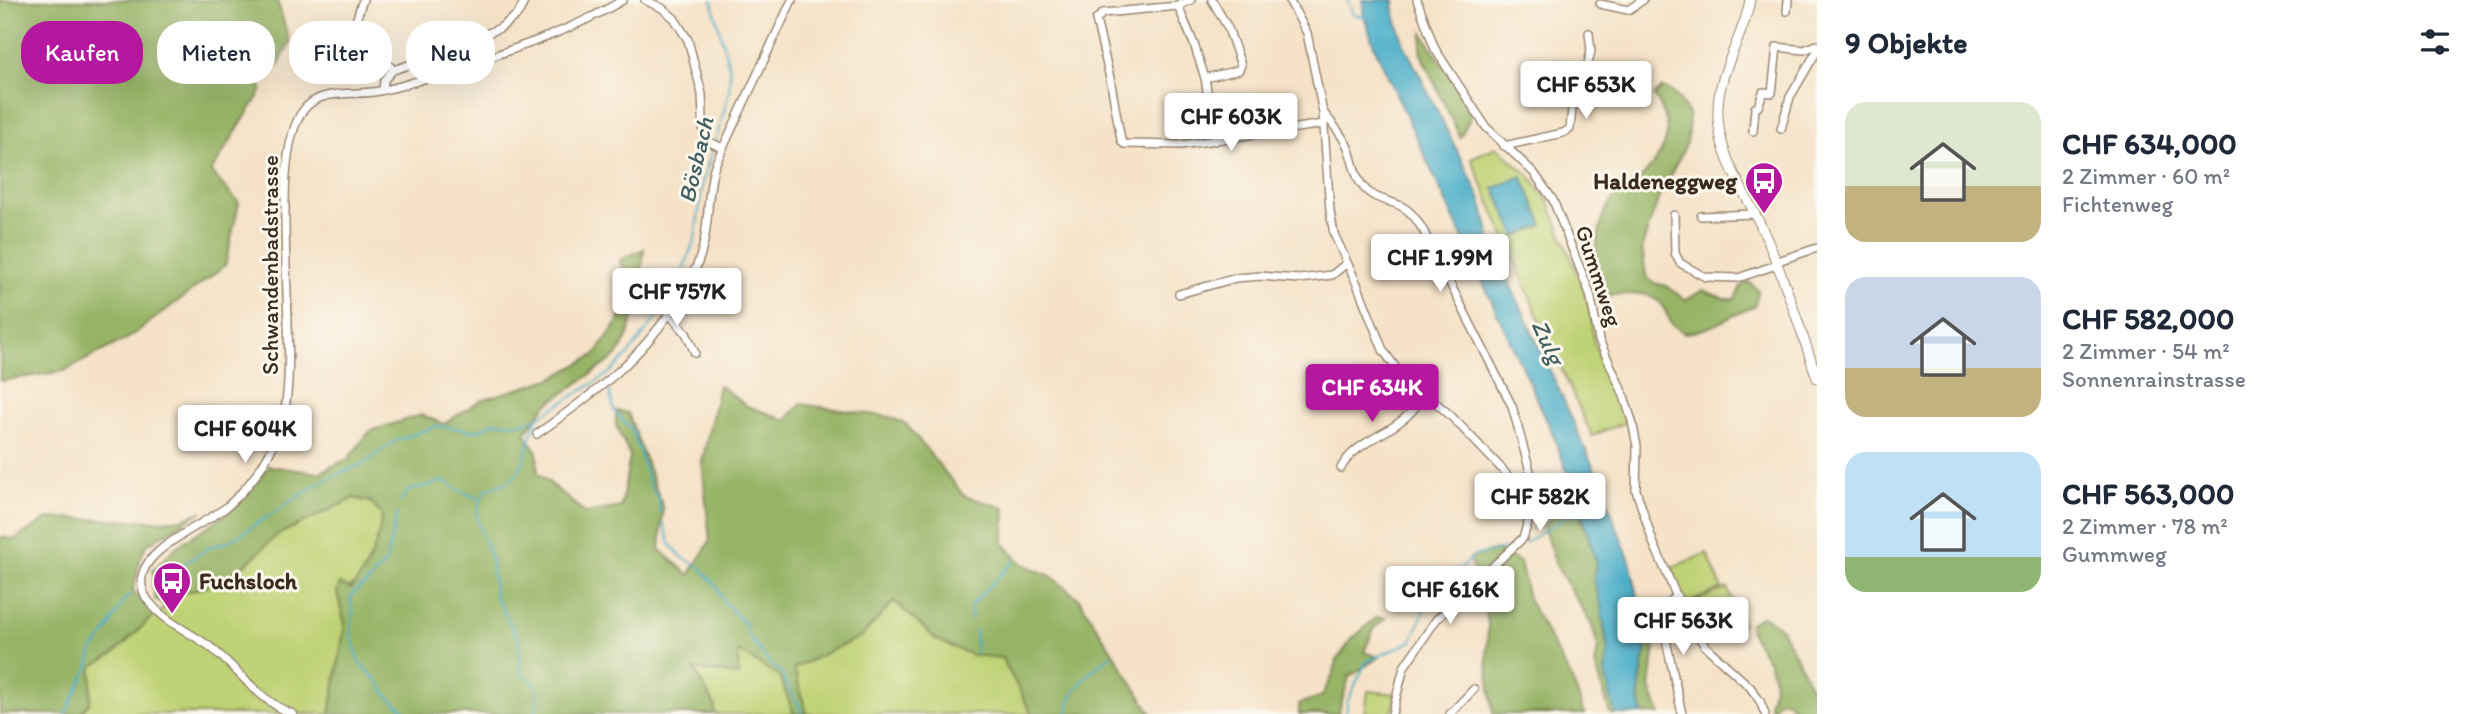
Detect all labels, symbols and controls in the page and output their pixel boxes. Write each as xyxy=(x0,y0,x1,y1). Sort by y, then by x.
chip: Kaufen xyxy=(21,21,143,84)
chip: Mieten xyxy=(157,21,275,84)
chip: Filter xyxy=(289,21,392,84)
chip: Neu xyxy=(406,21,495,84)
icon: filters xyxy=(2416,23,2454,61)
text: 9 Objekte xyxy=(1845,24,1968,61)
pin: CHF 653K xyxy=(1514,61,1658,121)
text: CHF 653K xyxy=(1536,70,1636,98)
pin: CHF 603K xyxy=(1159,94,1303,153)
text: CHF 603K xyxy=(1180,102,1282,130)
water label: Bösbach xyxy=(672,113,720,206)
text: CHF 634,000 xyxy=(2062,125,2237,162)
icon: home xyxy=(1901,130,1985,214)
street label: Schwandenbadstrasse xyxy=(256,155,284,375)
bus stop icon: Haldeneggweg xyxy=(1743,160,1785,215)
text: 2 Zimmer · 60 m² xyxy=(2062,162,2230,190)
place label: Haldeneggweg xyxy=(1593,167,1738,195)
text: Fichtenweg xyxy=(2062,190,2173,218)
street label: Gummweg xyxy=(1569,222,1629,330)
pin: CHF 1.99M xyxy=(1360,234,1520,294)
text: CHF 1.99M xyxy=(1387,243,1493,271)
pin: CHF 757K xyxy=(605,268,749,328)
text: CHF 757K xyxy=(628,277,726,305)
text: CHF 582,000 xyxy=(2062,300,2235,337)
icon: home xyxy=(1901,305,1985,389)
water label: Zulg xyxy=(1526,315,1572,371)
text: 2 Zimmer · 54 m² xyxy=(2062,337,2230,365)
pin: CHF 634K xyxy=(1300,364,1444,424)
text: Sonnenrainstrasse xyxy=(2062,365,2246,393)
text: CHF 634K xyxy=(1322,373,1422,401)
pin: CHF 604K xyxy=(173,406,317,465)
text: CHF 604K xyxy=(194,414,296,442)
pin: CHF 582K xyxy=(1468,474,1612,533)
text: CHF 563,000 xyxy=(2062,475,2235,512)
icon: home xyxy=(1901,480,1985,564)
text: CHF 582K xyxy=(1490,482,1590,510)
text: 2 Zimmer · 78 m² xyxy=(2062,512,2228,540)
text: Gummweg xyxy=(2062,540,2167,568)
bus stop icon: Fuchsloch xyxy=(151,560,193,615)
pin: CHF 616K xyxy=(1378,566,1522,626)
place label: Fuchsloch xyxy=(199,567,298,595)
text: CHF 616K xyxy=(1401,575,1499,603)
pin: CHF 563K xyxy=(1611,598,1755,657)
text: CHF 563K xyxy=(1633,606,1733,634)

